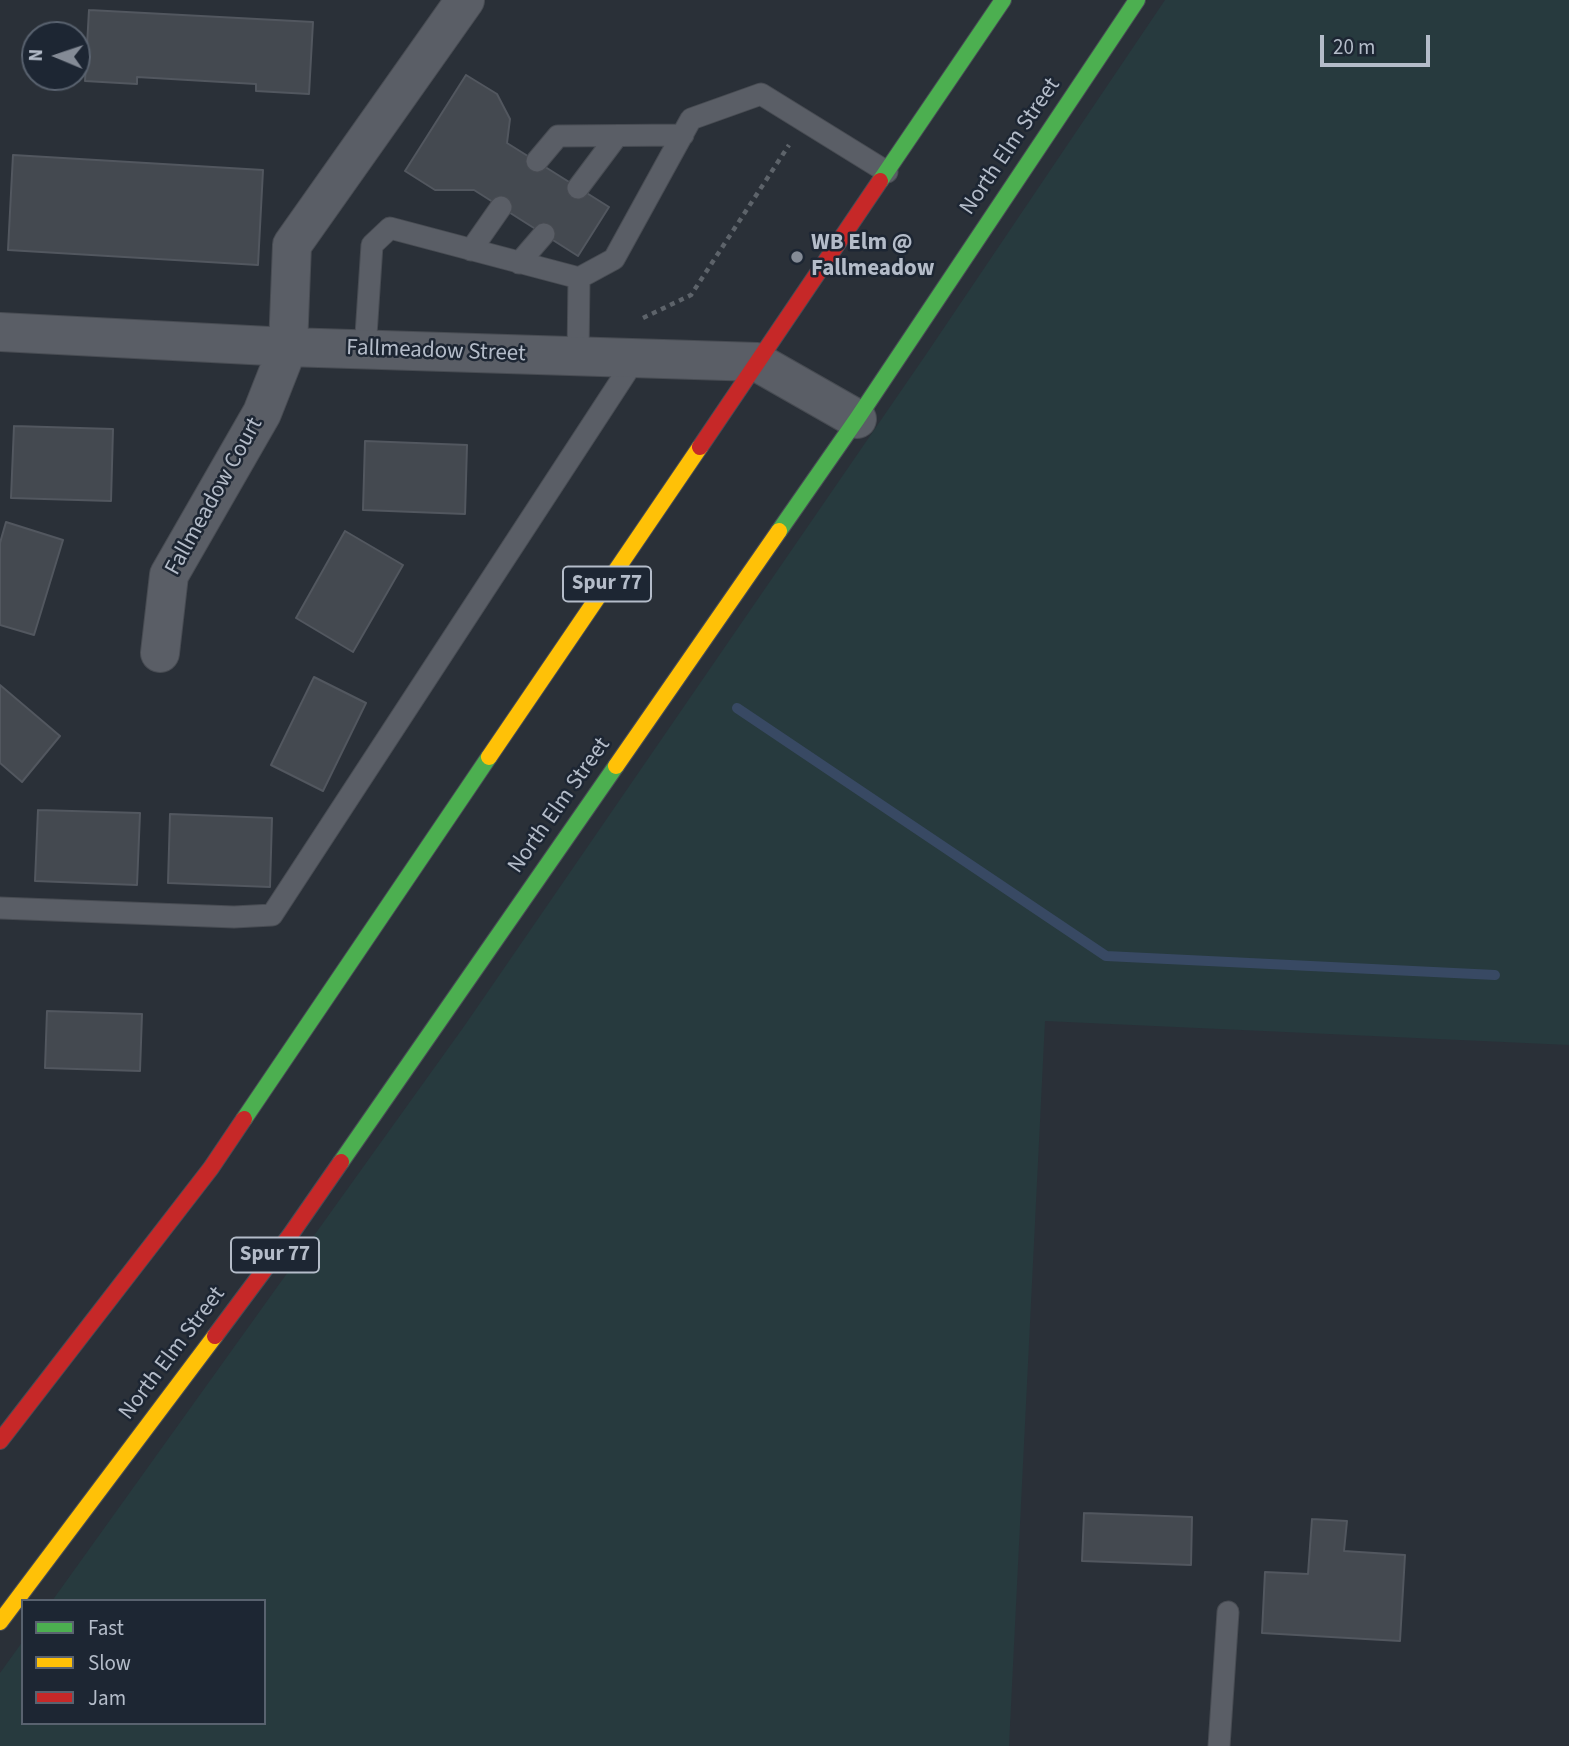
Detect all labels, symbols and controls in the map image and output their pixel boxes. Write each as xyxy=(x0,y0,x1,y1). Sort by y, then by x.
north arrow xyxy=(21,21,91,91)
scale bar xyxy=(1324,21,1434,65)
text: 20 m xyxy=(1333,32,1375,62)
text: N xyxy=(23,49,50,62)
street label: North Elm Street xyxy=(955,73,1067,221)
place label: WB Elm @ Fallmeadow xyxy=(811,230,935,284)
marker: WB Elm @ Fallmeadow xyxy=(789,249,805,265)
street label: Fallmeadow Street xyxy=(346,335,526,369)
street label: Fallmeadow Court xyxy=(160,413,270,581)
road number: Spur 77 xyxy=(563,566,651,602)
street label: North Elm Street xyxy=(503,733,617,879)
road number: Spur 77 xyxy=(231,1238,319,1272)
street label: North Elm Street xyxy=(114,1282,232,1426)
legend xyxy=(21,1599,266,1725)
text: Fast xyxy=(88,1613,124,1643)
text: Slow xyxy=(88,1648,131,1678)
text: Jam xyxy=(88,1683,126,1713)

